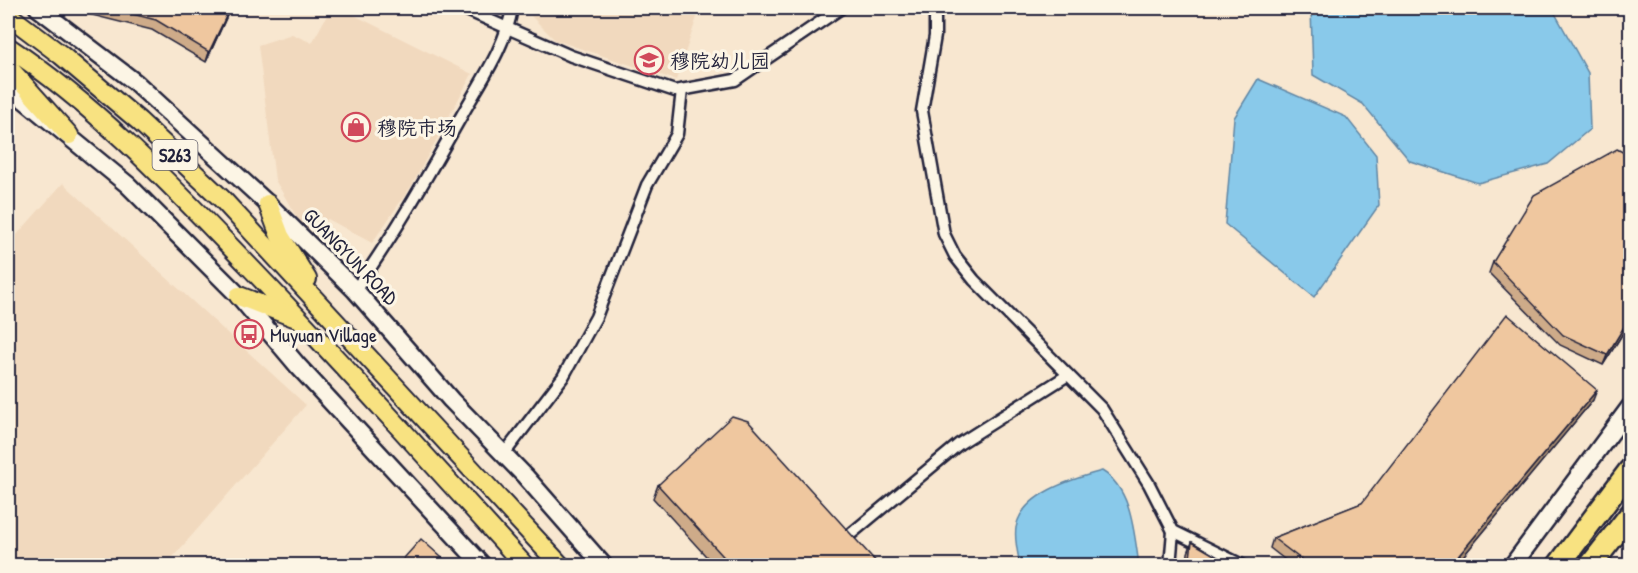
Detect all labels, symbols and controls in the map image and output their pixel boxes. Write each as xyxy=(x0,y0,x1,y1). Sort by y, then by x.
school or university icon: 穆院幼儿园 xyxy=(633,44,665,76)
place label: 穆院幼儿园 xyxy=(670,47,770,74)
shop icon: 穆院市场 xyxy=(340,111,372,143)
place label: 穆院市场 xyxy=(377,114,457,141)
road number: S263 xyxy=(152,140,198,170)
street label: GUANGYUN ROAD xyxy=(298,202,405,311)
bus stop icon: Muyuan Village xyxy=(233,318,265,350)
place label: Muyuan Village xyxy=(270,321,377,348)

